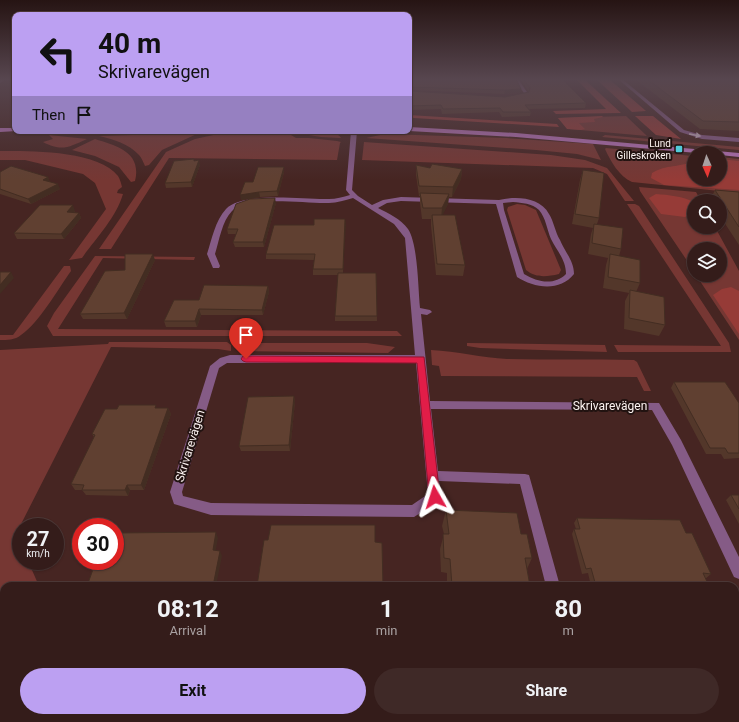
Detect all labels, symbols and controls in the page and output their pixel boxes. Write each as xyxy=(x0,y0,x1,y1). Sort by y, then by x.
text: 40 m xyxy=(98,27,161,60)
icon: left xyxy=(32,28,84,80)
text: Skrivarevägen xyxy=(98,61,210,82)
icon: arrive xyxy=(73,104,95,126)
text: Then xyxy=(32,106,65,124)
one-way arrow xyxy=(689,133,701,139)
place label: Lund Gilleskroken xyxy=(617,138,671,161)
marker: Lund Gilleskroken xyxy=(674,144,684,154)
north arrow xyxy=(687,146,727,186)
map controls xyxy=(687,146,727,282)
button: search xyxy=(687,194,727,234)
button: layers xyxy=(687,242,727,282)
pin xyxy=(229,318,263,359)
icon: arrive xyxy=(235,324,257,346)
street label: Skrivarevägen xyxy=(573,399,647,413)
street label: Skrivarevägen xyxy=(172,408,208,484)
position arrow xyxy=(414,476,456,518)
speed limit sign: 30 xyxy=(72,518,124,570)
text: 27 xyxy=(27,527,49,551)
text: km/h xyxy=(26,548,50,559)
text: 08:12 xyxy=(157,595,219,623)
text: 1 xyxy=(380,595,394,623)
text: 80 xyxy=(554,595,582,623)
text: Arrival xyxy=(169,623,206,638)
text: min xyxy=(376,623,398,638)
text: m xyxy=(563,623,574,638)
button: Exit xyxy=(20,668,366,714)
button: Share xyxy=(374,668,719,714)

